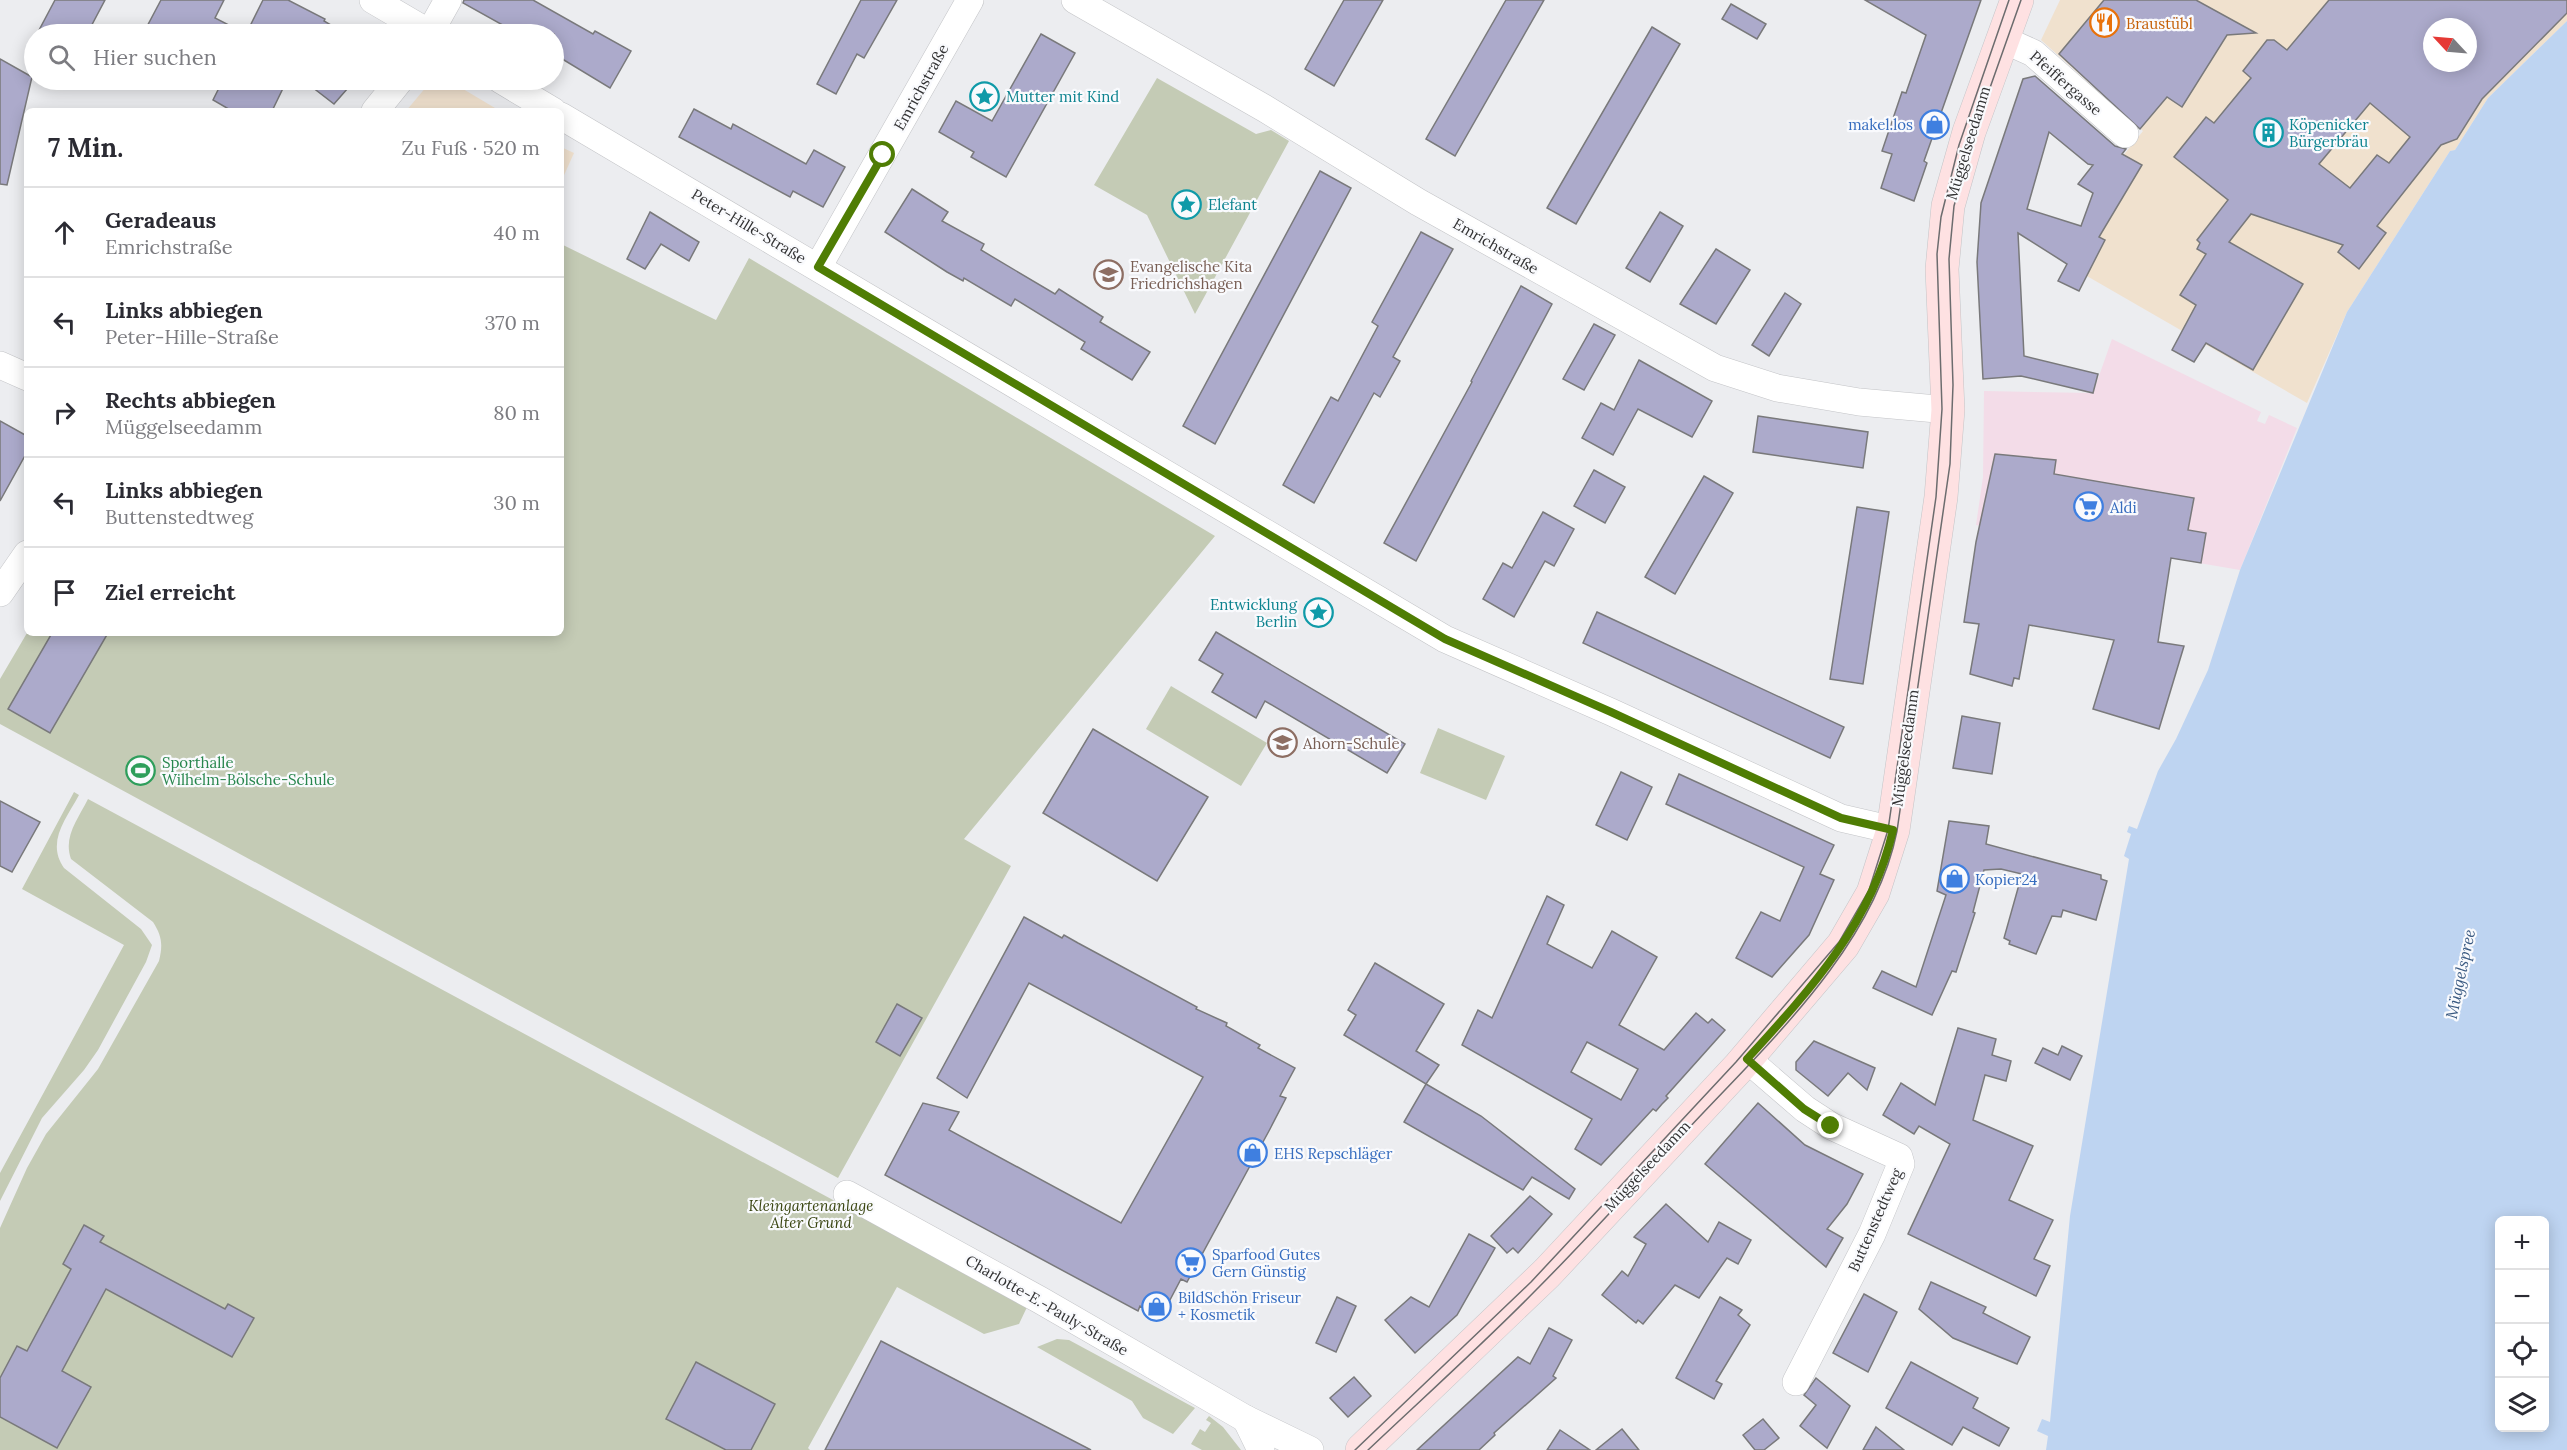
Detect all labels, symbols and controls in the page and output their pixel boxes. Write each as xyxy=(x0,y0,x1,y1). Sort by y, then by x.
restaurant icon: Braustübl xyxy=(2089,7,2121,39)
place label: Braustübl xyxy=(2126,14,2193,33)
north arrow xyxy=(2423,18,2477,72)
search box xyxy=(24,24,564,90)
icon: search xyxy=(45,41,78,74)
street label: Emrichstraße xyxy=(890,41,952,133)
text: Hier suchen xyxy=(93,43,217,71)
street label: Pfeiffergasse xyxy=(2026,47,2106,119)
place icon: Mutter mit Kind xyxy=(969,80,1001,112)
street label: Müggelseedamm xyxy=(1942,84,1994,202)
place label: Mutter mit Kind xyxy=(1006,87,1119,106)
shop icon: makel.los xyxy=(1918,108,1950,140)
place label: makel.los xyxy=(1848,115,1913,134)
place label: Köpenicker Bürgerbräu xyxy=(2289,115,2369,151)
building icon: Köpenicker Bürgerbräu xyxy=(2252,117,2284,149)
text: 7 Min. xyxy=(48,131,123,164)
text: Zu Fuß · 520 m xyxy=(402,135,540,160)
route start xyxy=(869,141,895,167)
street label: Peter-Hille-Straße xyxy=(688,184,810,268)
place icon: Elefant xyxy=(1171,188,1203,220)
place label: Elefant xyxy=(1208,195,1257,214)
text: Geradeaus xyxy=(105,206,216,234)
street label: Emrichstraße xyxy=(1450,214,1542,278)
icon: ahead xyxy=(48,216,81,249)
text: 40 m xyxy=(494,220,540,245)
text: Emrichstraße xyxy=(105,234,233,259)
place label: Evangelische Kita Friedrichshagen xyxy=(1130,257,1253,293)
school or university icon: Evangelische Kita Friedrichshagen xyxy=(1093,259,1125,291)
text: Links abbiegen xyxy=(105,296,263,324)
icon: left xyxy=(48,306,81,339)
text: 370 m xyxy=(485,310,540,335)
text: Peter-Hille-Straße xyxy=(105,324,279,349)
text: Rechts abbiegen xyxy=(105,386,276,414)
icon: right xyxy=(48,396,81,429)
text: 80 m xyxy=(493,400,540,425)
text: Müggelseedamm xyxy=(105,414,262,439)
text: Links abbiegen xyxy=(105,476,263,504)
icon: left xyxy=(48,486,81,519)
text: 30 m xyxy=(493,490,540,515)
supermarket icon: Aldi xyxy=(2073,491,2105,523)
place label: Aldi xyxy=(2109,498,2137,517)
text: Buttenstedtweg xyxy=(105,504,253,529)
icon: arrive xyxy=(48,576,81,609)
text: Ziel erreicht xyxy=(105,578,236,606)
place label: Entwicklung Berlin xyxy=(1210,595,1298,631)
place icon: Entwicklung Berlin xyxy=(1302,597,1334,629)
street label: Müggelseedamm xyxy=(1887,688,1923,808)
school or university icon: Ahorn-Schule xyxy=(1266,727,1298,759)
place label: Ahorn-Schule xyxy=(1302,734,1400,753)
place label: Sporthalle Wilhelm-Bölsche-Schule xyxy=(162,753,335,789)
sports icon: Sporthalle Wilhelm-Bölsche-Schule xyxy=(125,755,157,787)
shop icon: Kopier24 xyxy=(1938,863,1970,895)
place label: Kopier24 xyxy=(1975,870,2037,889)
water label: Müggelspree xyxy=(2441,927,2479,1021)
route end xyxy=(1817,1112,1843,1138)
street label: Müggelseedamm xyxy=(1600,1116,1694,1216)
shop icon: EHS Repschläger xyxy=(1237,1137,1269,1169)
place label: EHS Repschläger xyxy=(1274,1144,1393,1163)
street label: Buttenstedtweg xyxy=(1844,1165,1907,1275)
park label: Kleingartenanlage Alter Grund xyxy=(749,1196,873,1232)
map controls xyxy=(2495,1216,2549,1432)
button: + xyxy=(2495,1216,2549,1270)
place label: Sparfood Gutes Gern Günstig xyxy=(1212,1245,1320,1281)
supermarket icon: Sparfood Gutes Gern Günstig xyxy=(1175,1247,1207,1279)
street label: Charlotte-E.-Pauly-Straße xyxy=(962,1251,1132,1359)
button: − xyxy=(2495,1270,2549,1324)
place label: BildSchön Friseur + Kosmetik xyxy=(1178,1288,1302,1324)
shop icon: BildSchön Friseur + Kosmetik xyxy=(1141,1290,1173,1322)
button: locate xyxy=(2495,1324,2549,1378)
button: layers xyxy=(2495,1378,2549,1432)

